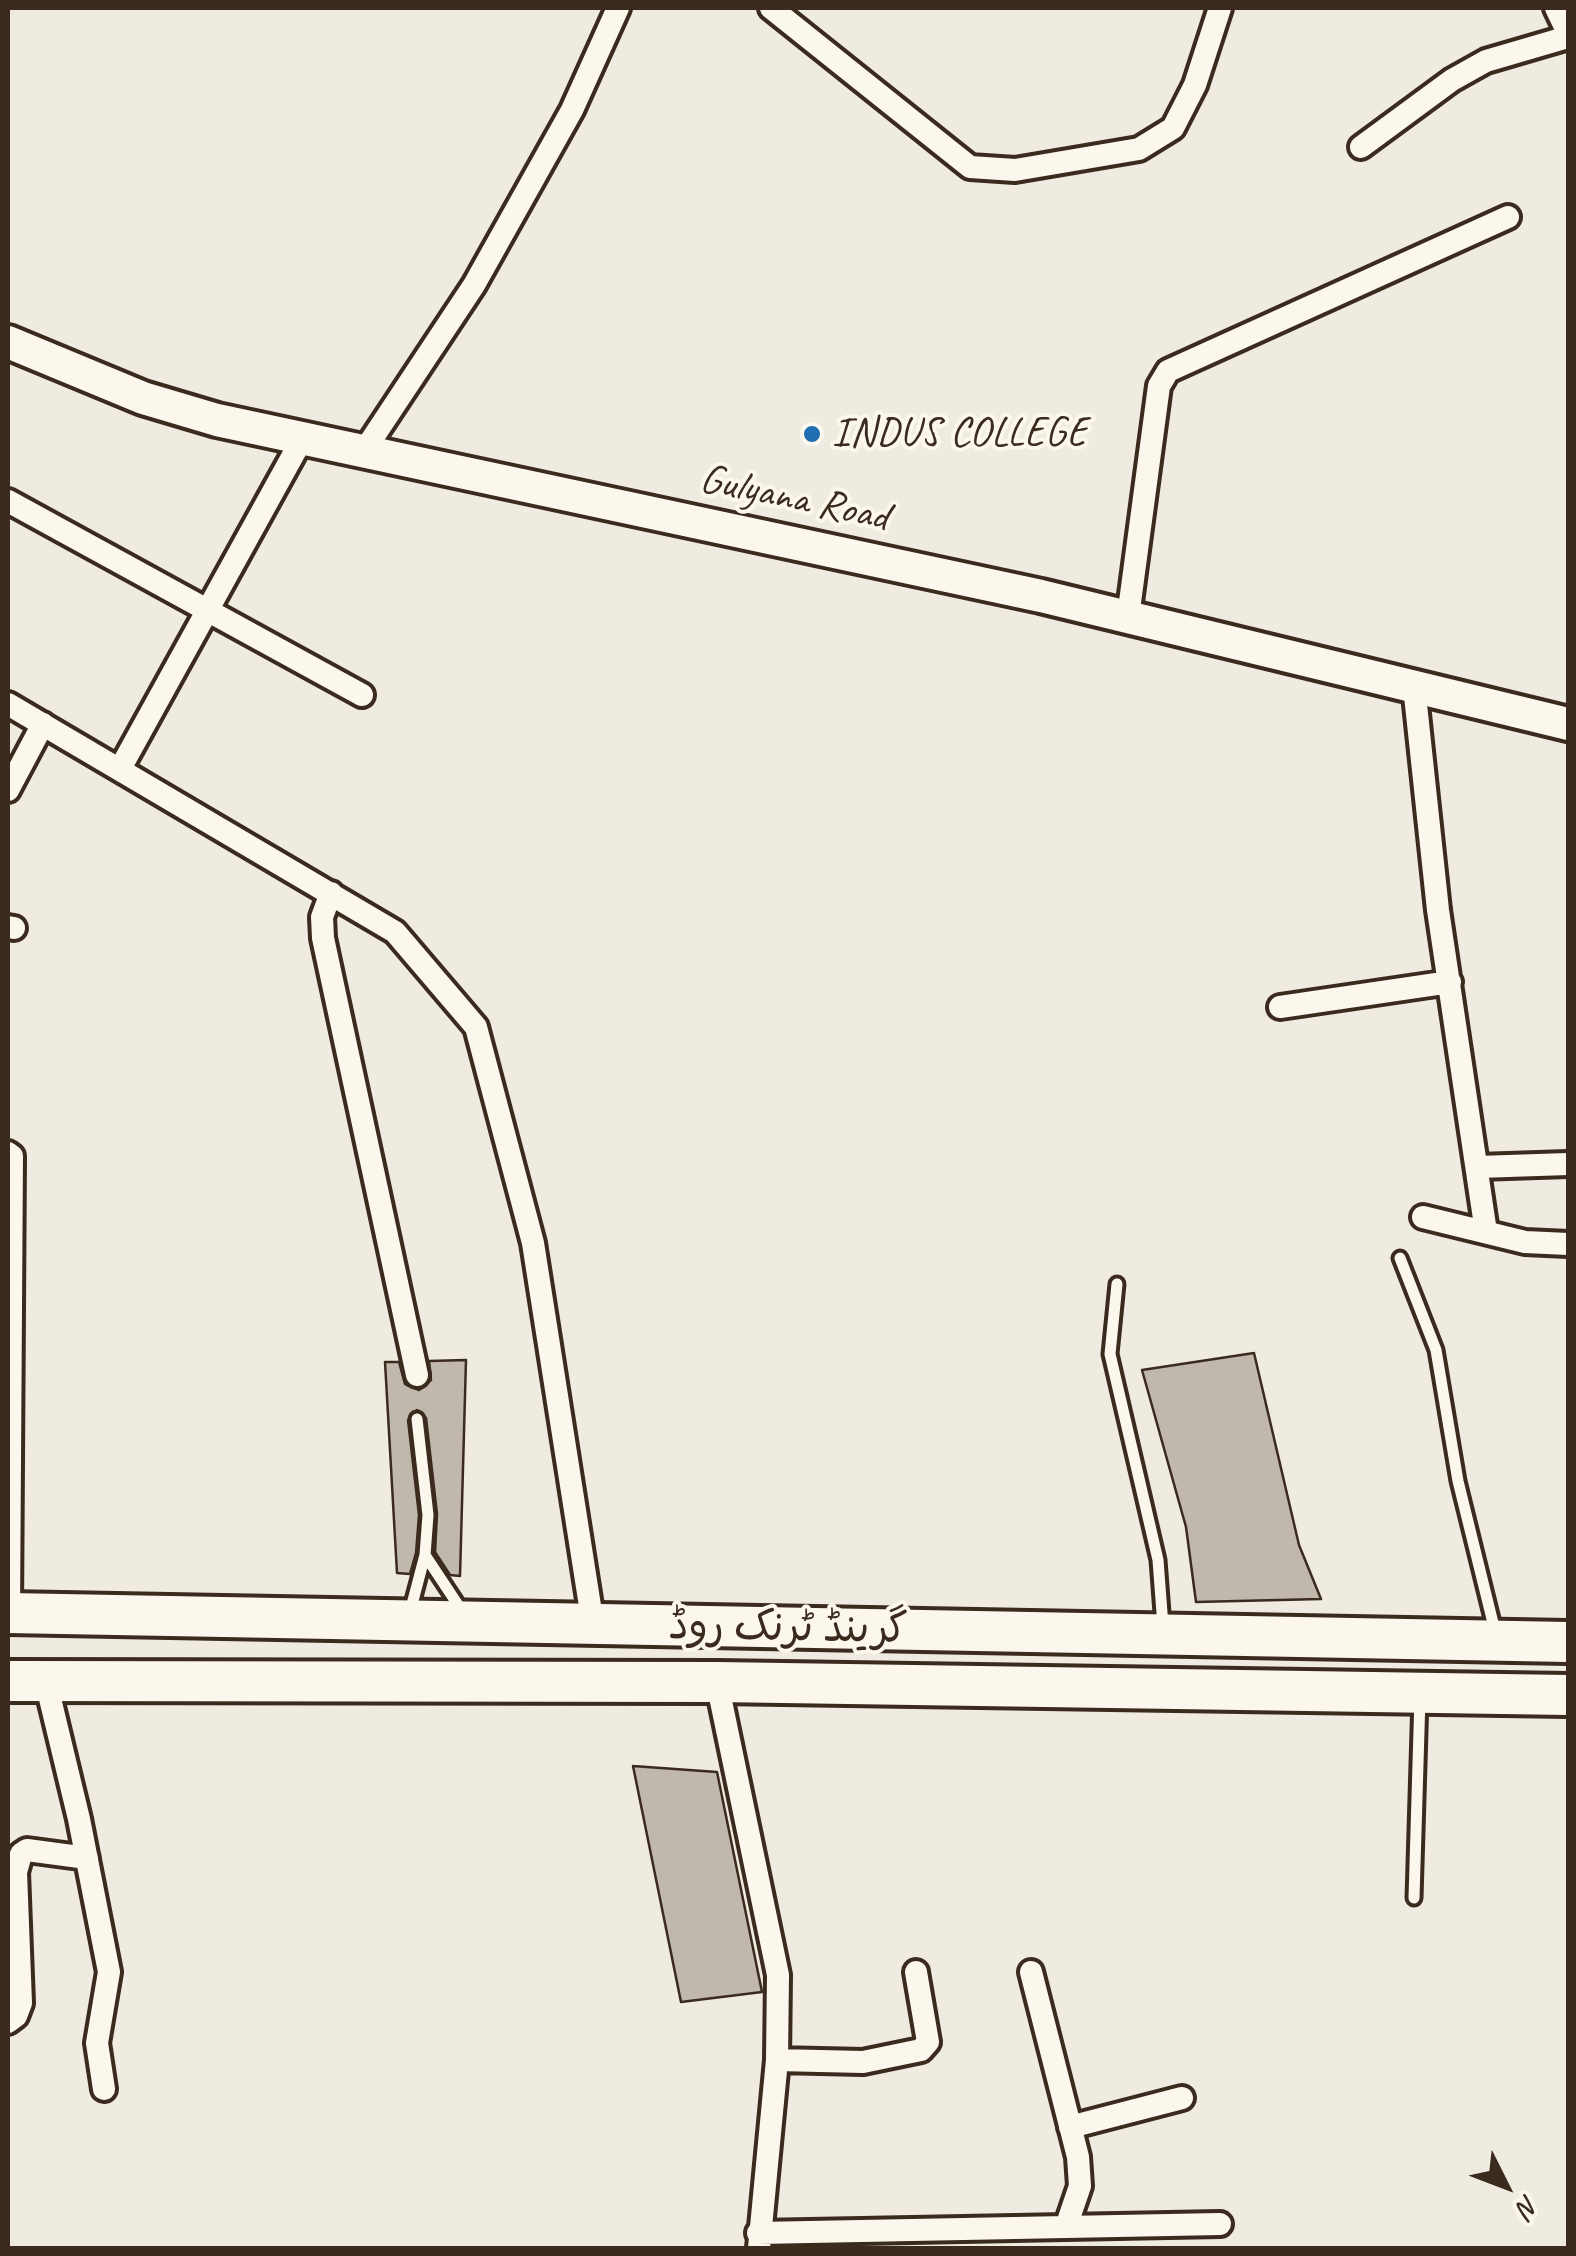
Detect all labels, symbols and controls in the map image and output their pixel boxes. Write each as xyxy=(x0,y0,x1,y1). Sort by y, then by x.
place label: INDUS COLLEGE xyxy=(832,409,1087,459)
marker: INDUS COLLEGE xyxy=(801,423,823,445)
street label: Gulyana Road xyxy=(695,454,893,544)
street label: گرینڈ ٹرنک روڈ xyxy=(668,1602,908,1656)
north arrow xyxy=(1456,2136,1556,2236)
text: N xyxy=(1510,2188,1547,2225)

